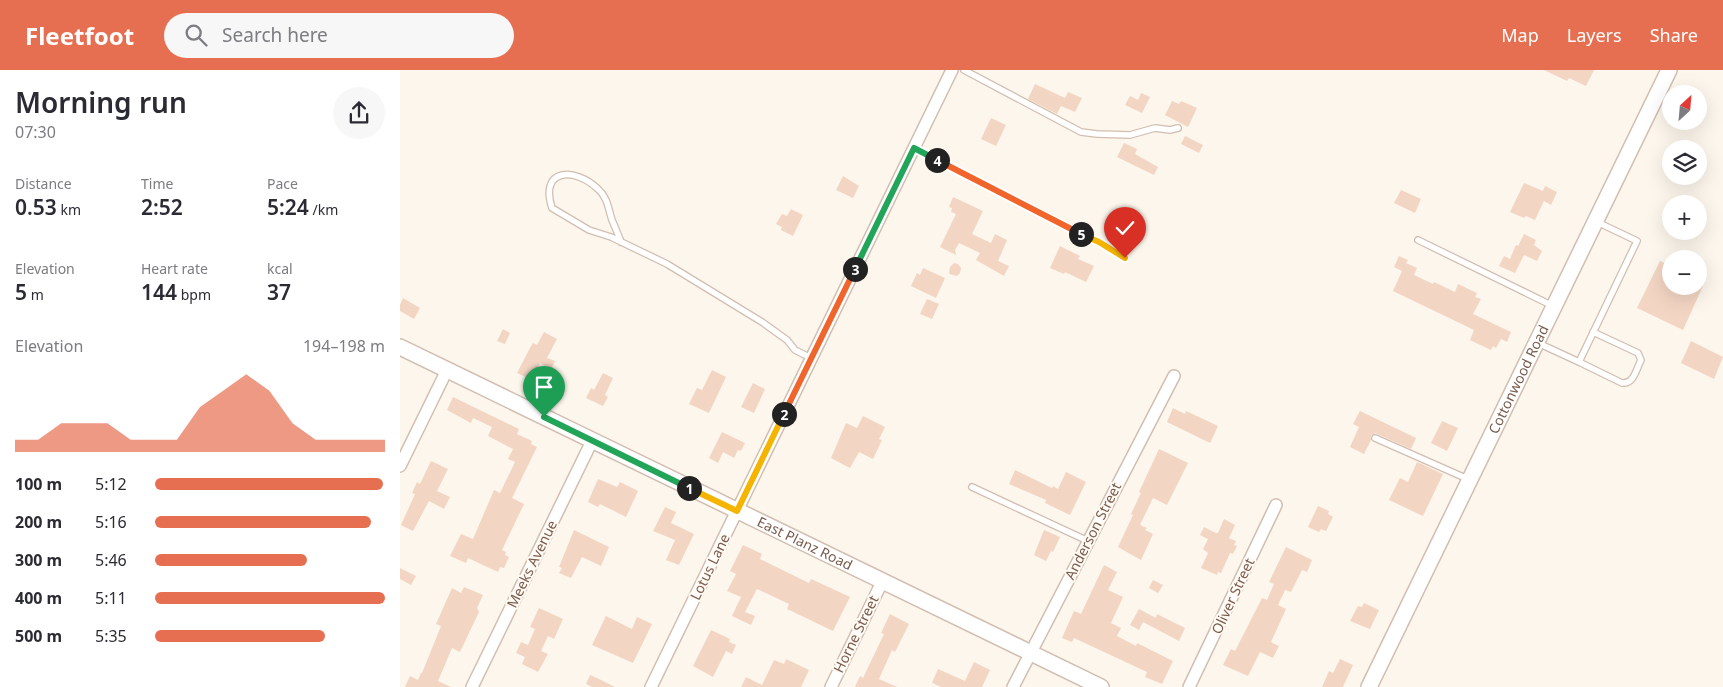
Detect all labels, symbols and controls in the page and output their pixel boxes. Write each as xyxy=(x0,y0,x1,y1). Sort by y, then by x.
search box xyxy=(164,13,514,58)
text: Fleetfoot xyxy=(25,19,134,52)
icon: search xyxy=(182,21,210,49)
text: Search here xyxy=(222,22,328,48)
text: Map xyxy=(1501,23,1539,47)
text: Layers xyxy=(1567,23,1622,47)
text: Share xyxy=(1650,23,1698,47)
text: Morning run xyxy=(15,83,187,121)
north arrow xyxy=(1662,85,1708,130)
map controls xyxy=(1662,85,1707,295)
button: share xyxy=(333,87,385,139)
text: 07:30 xyxy=(15,121,56,143)
button: layers xyxy=(1662,140,1707,185)
pin: 4 xyxy=(924,148,950,172)
text: 4 xyxy=(933,151,942,170)
text: Distance xyxy=(15,174,72,193)
text: Time xyxy=(141,174,173,193)
text: Pace xyxy=(267,174,298,193)
text: 0.53 xyxy=(15,193,57,221)
text: 2:52 xyxy=(141,193,183,221)
text: 5:24 xyxy=(267,193,309,221)
button: + xyxy=(1662,195,1707,240)
text: km xyxy=(57,200,81,219)
text: /km xyxy=(309,200,338,219)
pin xyxy=(1104,207,1146,258)
icon: check xyxy=(1111,214,1139,242)
pin: 5 xyxy=(1068,222,1094,246)
text: 5 xyxy=(1077,225,1086,244)
button: − xyxy=(1662,250,1707,295)
pin: 3 xyxy=(842,256,868,282)
text: Elevation xyxy=(15,259,75,278)
text: Heart rate xyxy=(141,259,208,278)
text: kcal xyxy=(267,259,293,278)
text: 3 xyxy=(851,260,860,279)
text: 5 xyxy=(15,278,27,306)
text: 144 xyxy=(141,278,177,306)
text: 37 xyxy=(267,278,291,306)
text: m xyxy=(27,285,44,304)
text: bpm xyxy=(177,285,211,304)
street label: Cottonwood Road xyxy=(1484,322,1553,437)
text: Elevation xyxy=(15,335,83,357)
text: 194–198 m xyxy=(303,335,385,357)
pin xyxy=(523,366,565,417)
icon: arrive xyxy=(530,373,558,401)
pin: 2 xyxy=(772,402,796,426)
text: 2 xyxy=(780,405,789,424)
text: 100 m xyxy=(15,473,62,495)
text: 5:12 xyxy=(95,473,127,495)
pin: 1 xyxy=(676,476,702,500)
text: 1 xyxy=(685,479,694,498)
street label: Anderson Street xyxy=(1060,479,1125,583)
text: 200 m xyxy=(15,511,62,533)
text: 5:16 xyxy=(95,511,127,533)
street label: East Planz Road xyxy=(754,512,856,574)
street label: Meeks Avenue xyxy=(502,517,561,611)
street label: Lotus Lane xyxy=(685,530,734,603)
text: 300 m xyxy=(15,549,62,571)
text: 5:46 xyxy=(95,549,127,571)
street label: Oliver Street xyxy=(1207,555,1258,637)
text: 400 m xyxy=(15,587,62,609)
text: 5:11 xyxy=(95,587,127,609)
street label: Horne Street xyxy=(829,592,882,676)
text: 500 m xyxy=(15,625,62,647)
text: 5:35 xyxy=(95,625,127,647)

